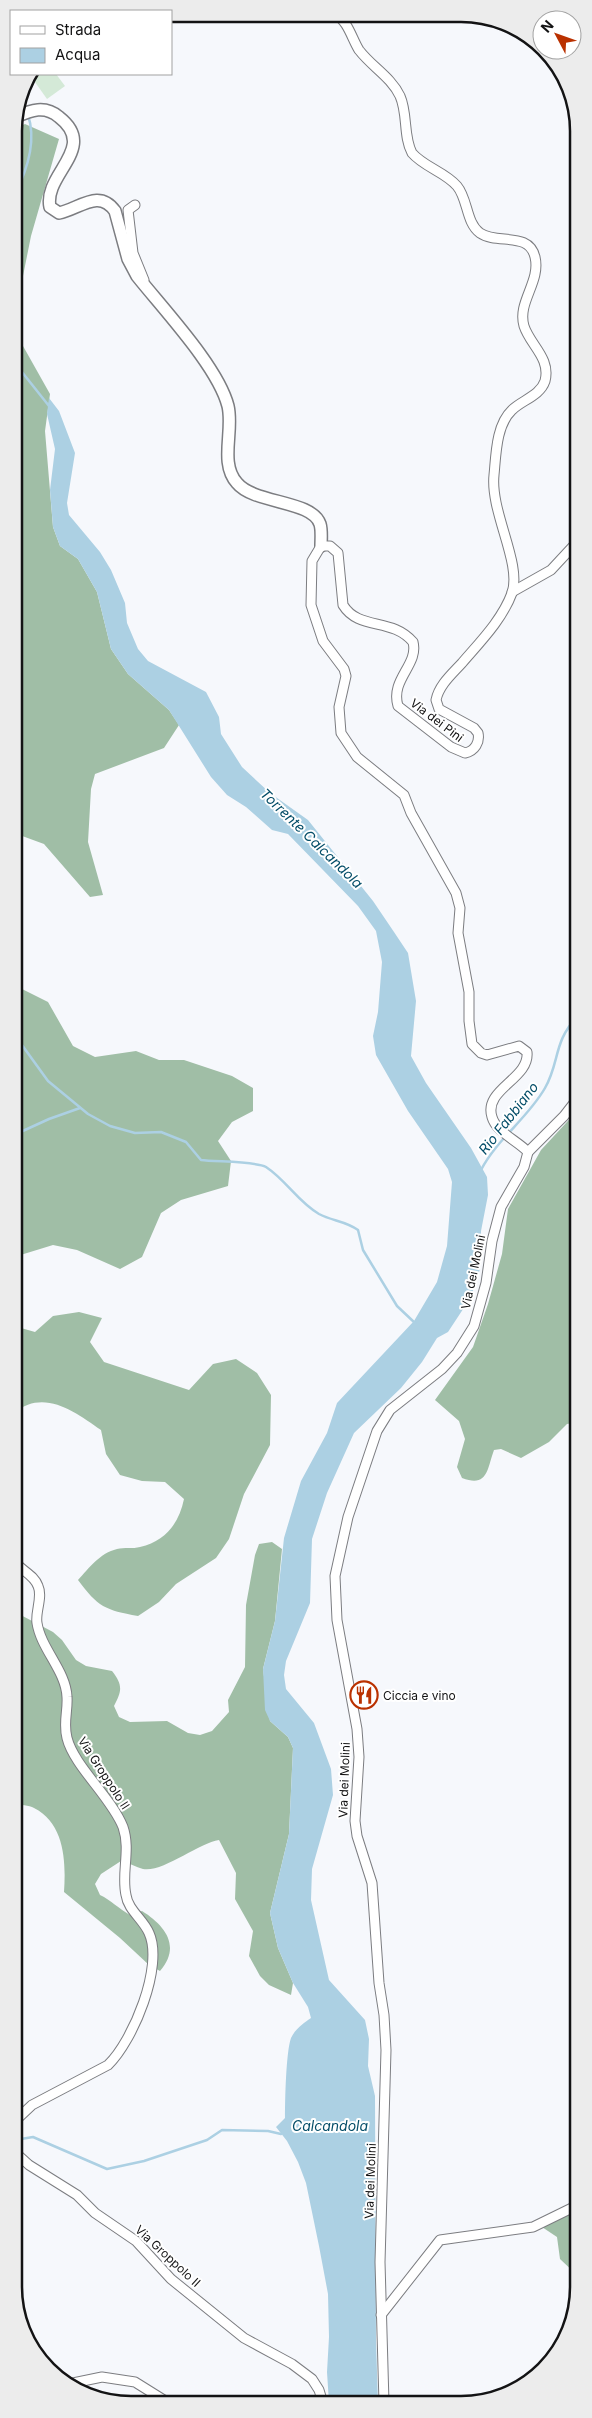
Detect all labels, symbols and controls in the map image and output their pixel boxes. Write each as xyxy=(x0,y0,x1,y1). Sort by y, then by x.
legend xyxy=(10,10,172,75)
north arrow xyxy=(532,10,582,60)
text: N xyxy=(537,17,557,36)
text: Strada xyxy=(55,20,101,39)
text: Acqua xyxy=(55,45,100,64)
street label: Via dei Pini xyxy=(408,695,467,745)
water label: Torrente Calcandola xyxy=(257,785,367,892)
water label: Rio Fabbiano xyxy=(475,1079,541,1157)
street label: Via dei Molini xyxy=(458,1233,488,1311)
restaurant icon: Ciccia e vino xyxy=(349,1680,379,1710)
place label: Ciccia e vino xyxy=(383,1688,456,1703)
street label: Via Groppolo II xyxy=(75,1734,133,1812)
street label: Via dei Molini xyxy=(335,1742,353,1818)
water label: Calcandola xyxy=(292,2117,368,2134)
street label: Via dei Molini xyxy=(361,2143,379,2219)
street label: Via Groppolo II xyxy=(132,2222,204,2290)

